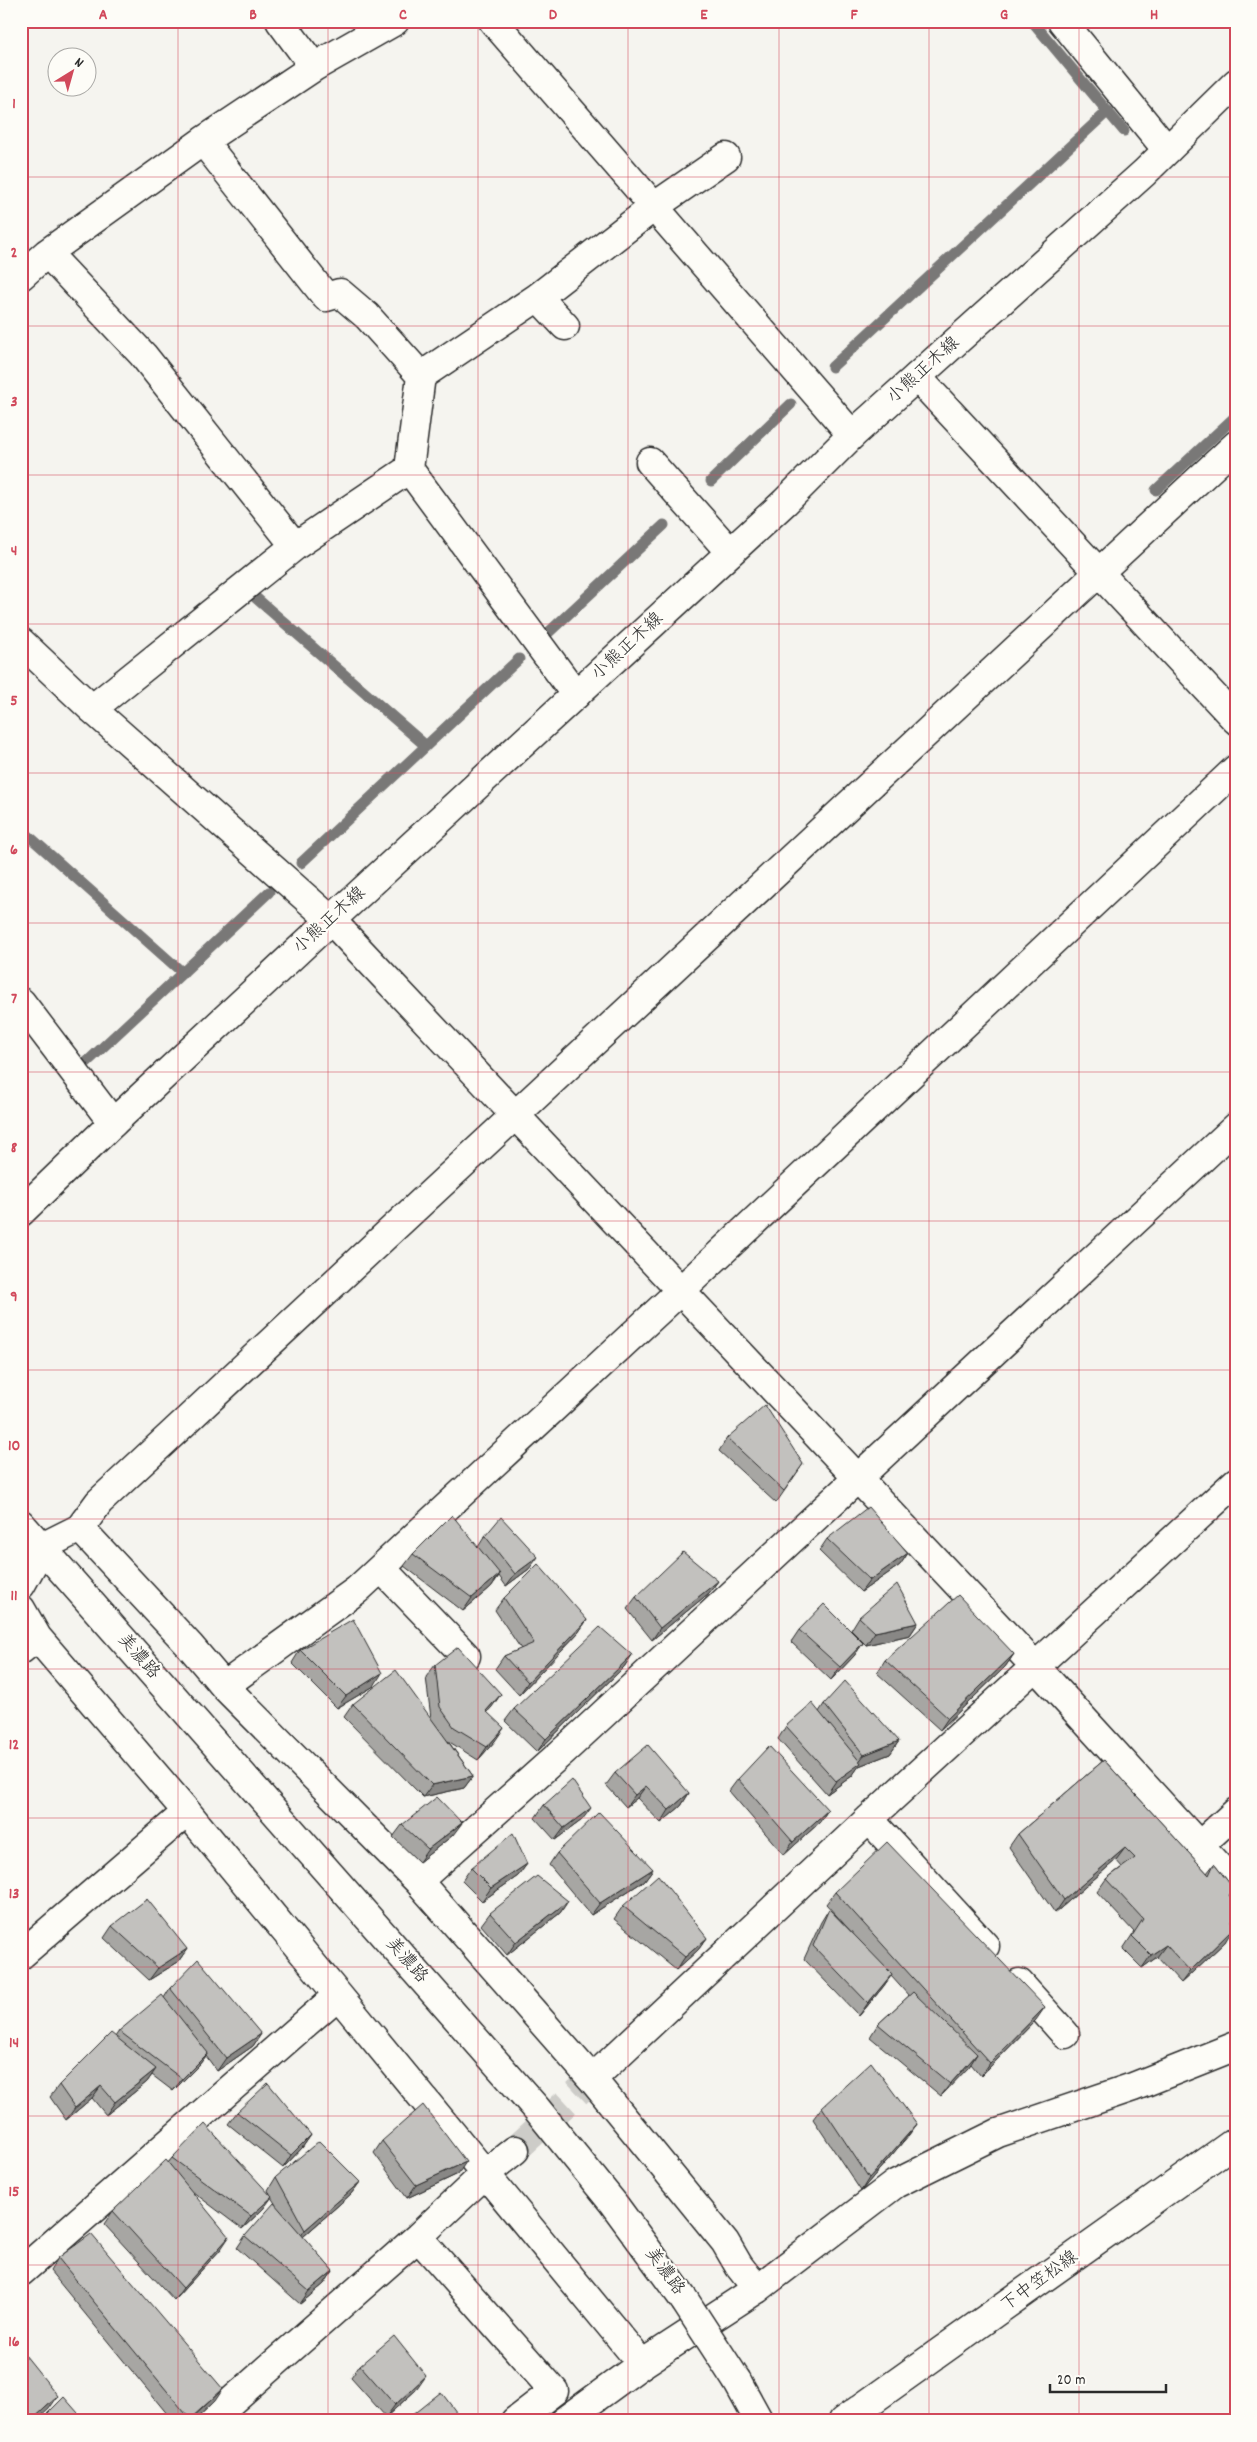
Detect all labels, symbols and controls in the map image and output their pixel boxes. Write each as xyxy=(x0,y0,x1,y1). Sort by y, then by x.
text: A xyxy=(99,4,108,27)
text: B xyxy=(249,4,257,27)
text: C xyxy=(399,4,407,27)
text: D xyxy=(549,4,558,27)
text: E xyxy=(700,4,708,27)
text: F xyxy=(850,4,858,27)
text: G xyxy=(1000,4,1008,27)
text: H xyxy=(1150,4,1158,27)
north arrow xyxy=(48,48,98,98)
text: N xyxy=(70,53,87,73)
text: 1 xyxy=(12,93,16,116)
text: 2 xyxy=(11,242,18,265)
street label: 小熊正木線 xyxy=(882,332,966,410)
text: 3 xyxy=(10,391,18,414)
text: 4 xyxy=(11,540,17,563)
street label: 小熊正木線 xyxy=(587,607,669,687)
text: 5 xyxy=(10,690,18,713)
text: 6 xyxy=(10,839,18,862)
street label: 小熊正木線 xyxy=(288,882,372,960)
text: 7 xyxy=(11,988,17,1011)
text: 8 xyxy=(11,1137,18,1160)
text: 9 xyxy=(10,1286,18,1309)
text: 10 xyxy=(8,1435,20,1458)
text: 11 xyxy=(10,1585,18,1608)
street label: 美濃路 xyxy=(111,1628,165,1686)
text: 12 xyxy=(9,1734,19,1757)
text: 13 xyxy=(9,1883,19,1906)
street label: 美濃路 xyxy=(379,1932,433,1990)
text: 14 xyxy=(9,2032,19,2055)
text: 15 xyxy=(9,2181,19,2204)
street label: 美濃路 xyxy=(638,2243,690,2301)
street label: 下中笠松線 xyxy=(996,2245,1084,2319)
text: 16 xyxy=(8,2331,20,2354)
scale bar xyxy=(1050,2362,1166,2394)
text: 20 m xyxy=(1057,2370,1085,2392)

